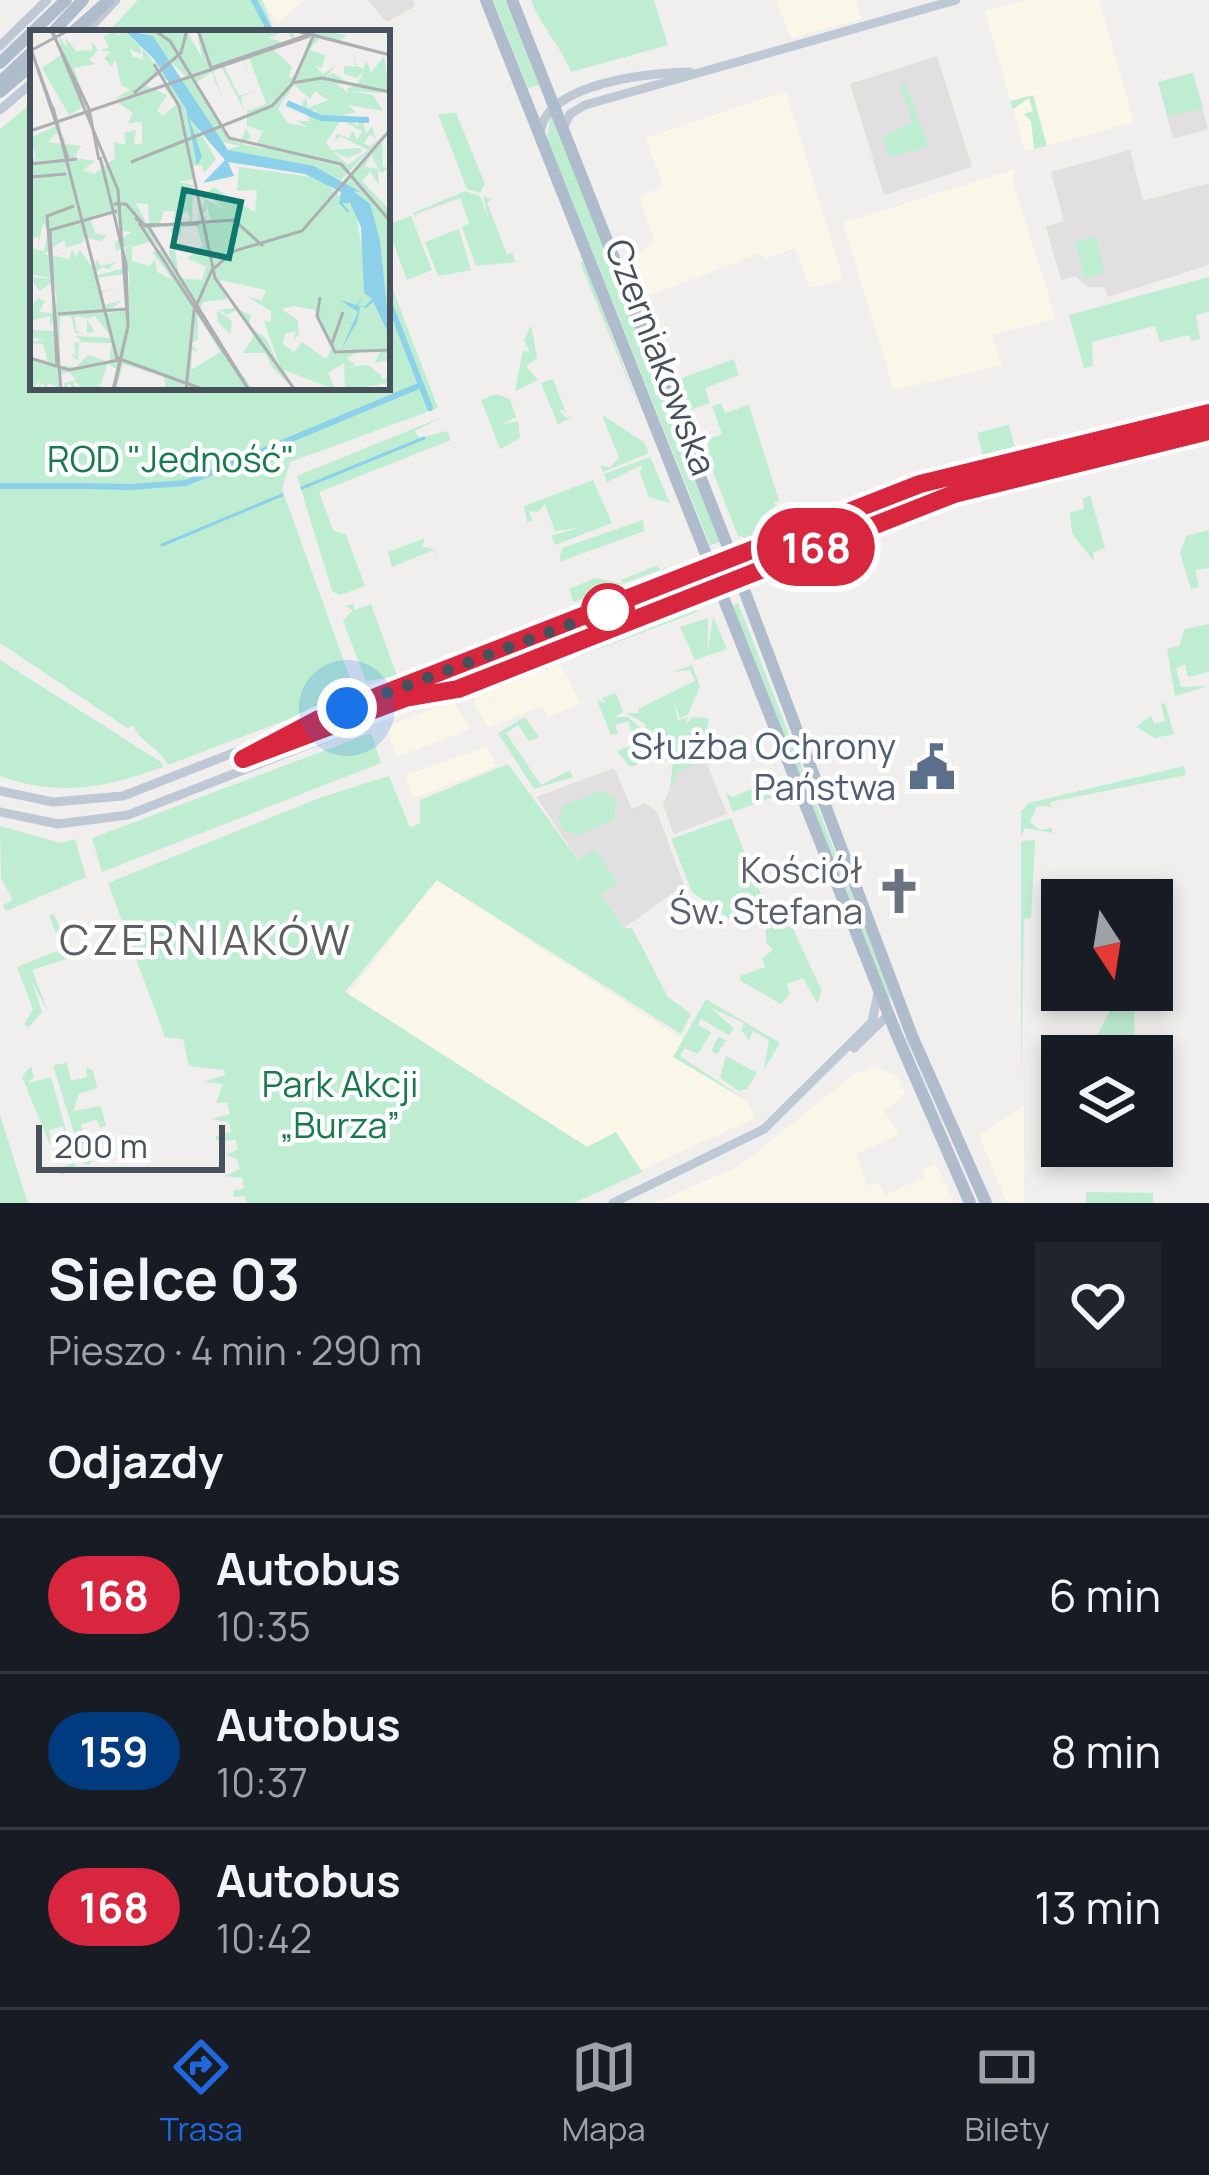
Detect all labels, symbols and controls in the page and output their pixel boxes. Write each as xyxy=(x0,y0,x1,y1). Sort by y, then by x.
inset map xyxy=(30,30,390,390)
street label: Czerniakowska xyxy=(594,232,729,482)
park label: ROD "Jedność" xyxy=(47,434,295,483)
line badge: 168 xyxy=(747,508,885,586)
text: 168 xyxy=(781,518,851,576)
unlabelled marker xyxy=(583,585,633,635)
your location xyxy=(317,678,377,738)
place label: Służba Ochrony Państwa xyxy=(630,721,896,811)
public building icon: Służba Ochrony Państwa xyxy=(907,742,957,792)
place label: Kościół Św. Stefana xyxy=(669,845,863,935)
church icon: Kościół Św. Stefana xyxy=(874,866,924,916)
north arrow xyxy=(1041,879,1173,1011)
map controls xyxy=(1041,879,1173,1167)
district label: CZERNIAKÓW xyxy=(59,910,353,968)
button: layers xyxy=(1041,1035,1173,1167)
park label: Park Akcji „Burza” xyxy=(262,1059,418,1149)
scale bar xyxy=(36,1119,225,1172)
text: 200 m xyxy=(54,1123,148,1168)
text: Sielce 03 xyxy=(48,1239,300,1317)
button: heart xyxy=(1035,1242,1161,1368)
text: Pieszo · 4 min · 290 m xyxy=(48,1323,422,1377)
text: Odjazdy xyxy=(48,1430,224,1492)
text: Autobus xyxy=(216,1537,401,1599)
text: 6 min xyxy=(1049,1564,1161,1626)
text: 168 xyxy=(79,1566,149,1624)
text: 10:35 xyxy=(216,1599,311,1653)
text: Autobus xyxy=(216,1693,401,1755)
text: 8 min xyxy=(1050,1720,1161,1782)
text: 159 xyxy=(79,1722,149,1780)
text: 10:37 xyxy=(216,1755,308,1809)
text: Autobus xyxy=(216,1849,401,1911)
text: 13 min xyxy=(1034,1876,1161,1938)
text: 168 xyxy=(79,1878,149,1936)
text: 10:42 xyxy=(216,1911,312,1965)
tab: Trasa xyxy=(159,2034,243,2151)
tab: Mapa xyxy=(562,2034,646,2151)
tab: Bilety xyxy=(964,2034,1050,2151)

